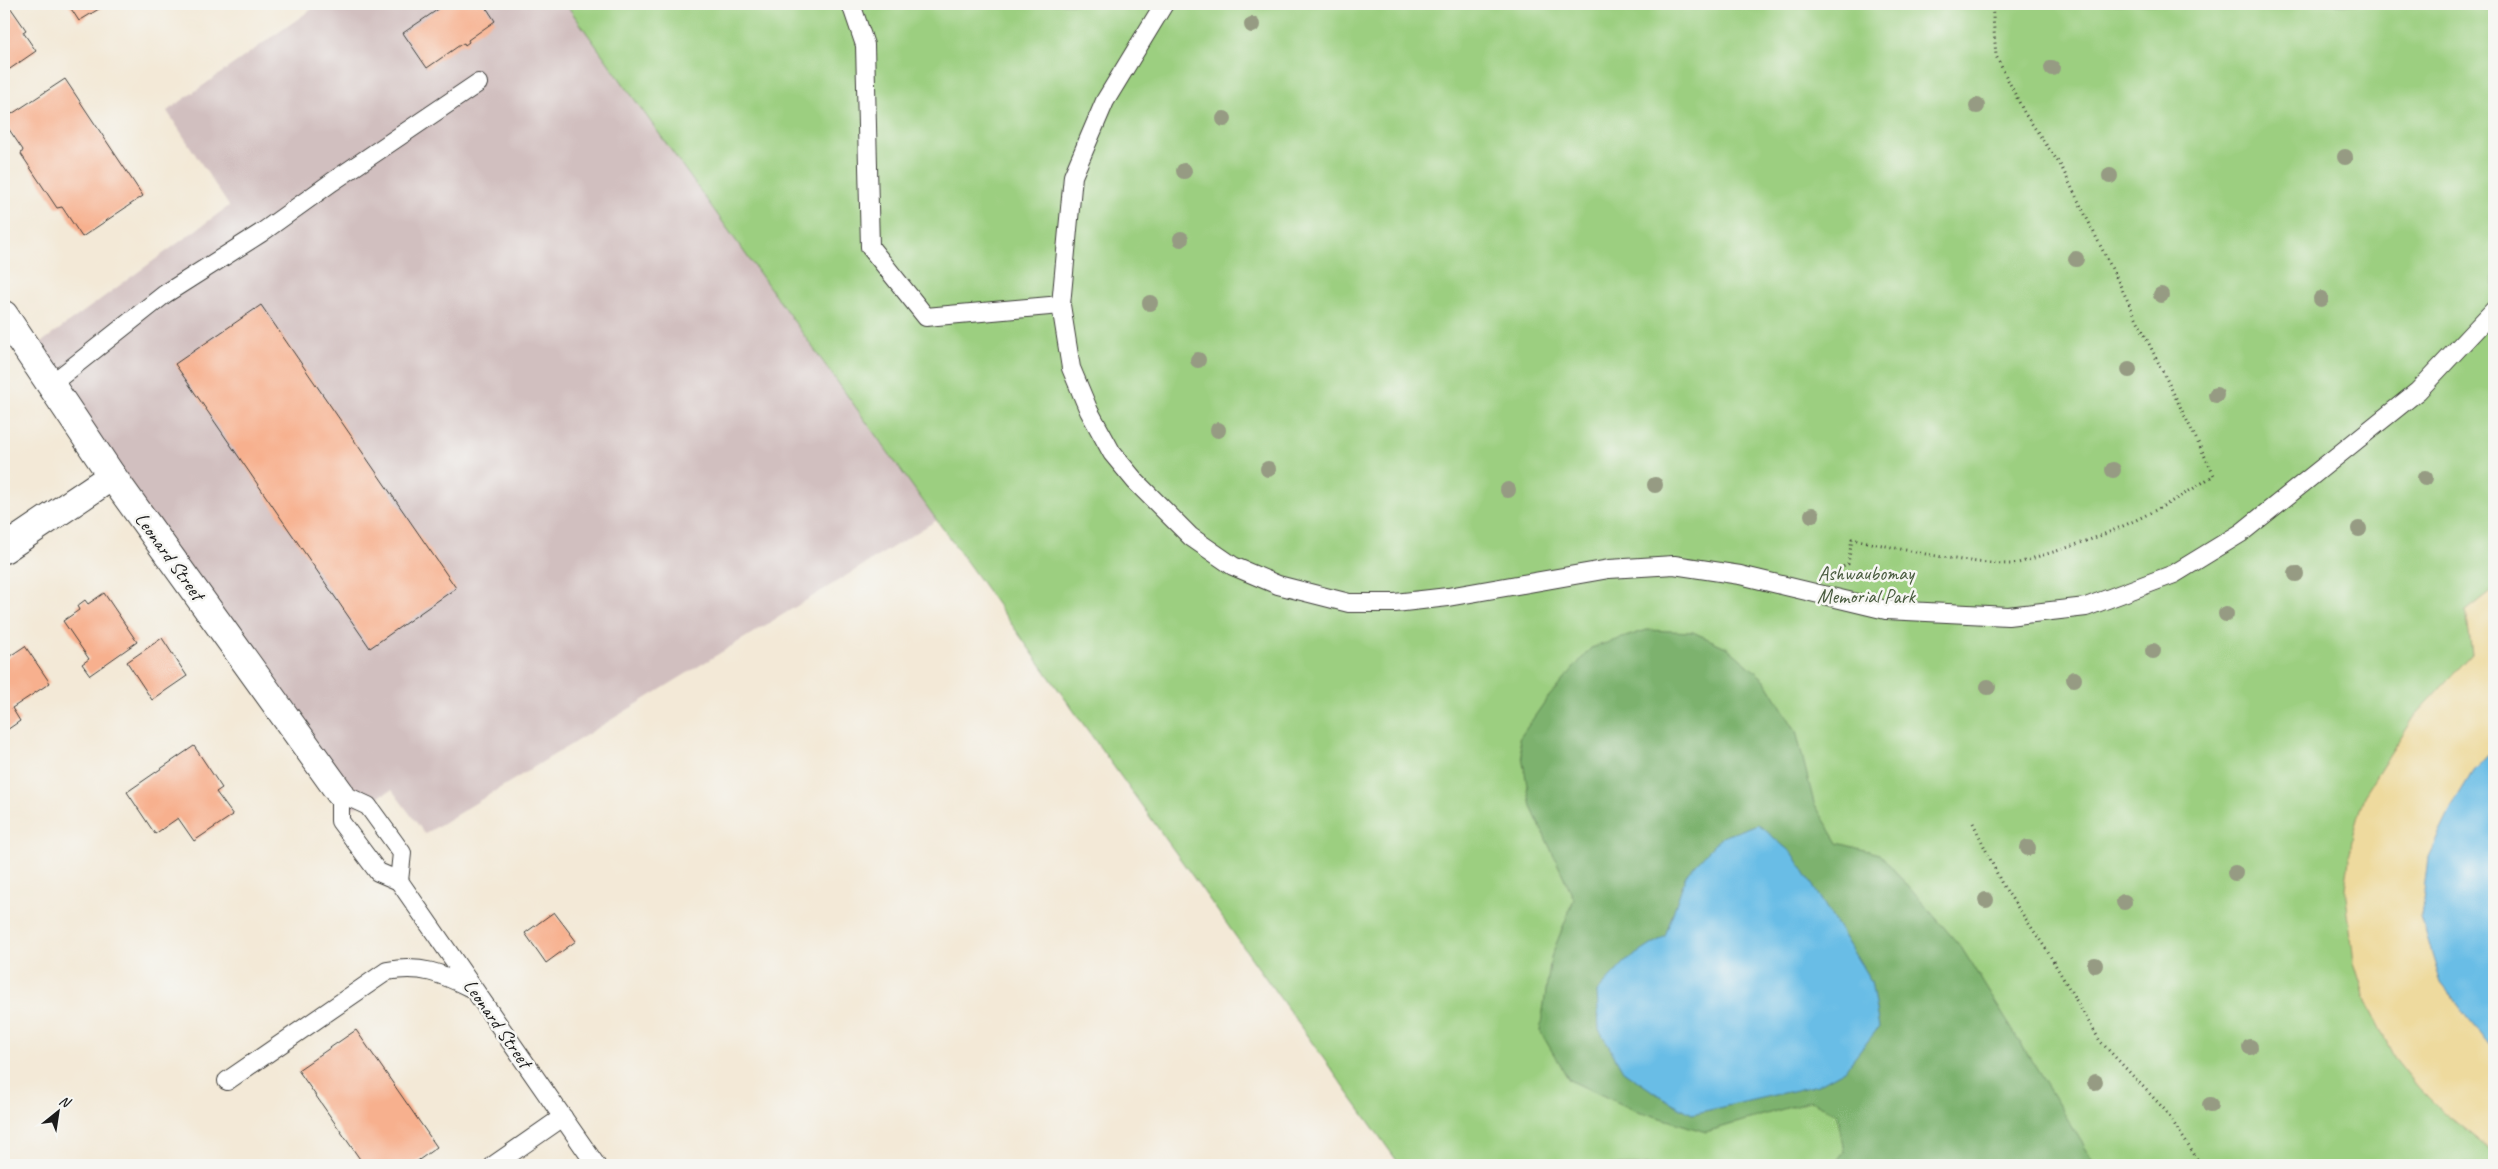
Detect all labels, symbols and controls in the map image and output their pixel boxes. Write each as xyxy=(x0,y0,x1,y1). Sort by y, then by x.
street label: Leonard Street xyxy=(129,507,212,608)
park label: Ashwaubomay Memorial Park xyxy=(1817,561,1917,609)
street label: Leonard Street xyxy=(458,974,539,1075)
north arrow xyxy=(32,1086,82,1136)
text: N xyxy=(56,1092,74,1112)

